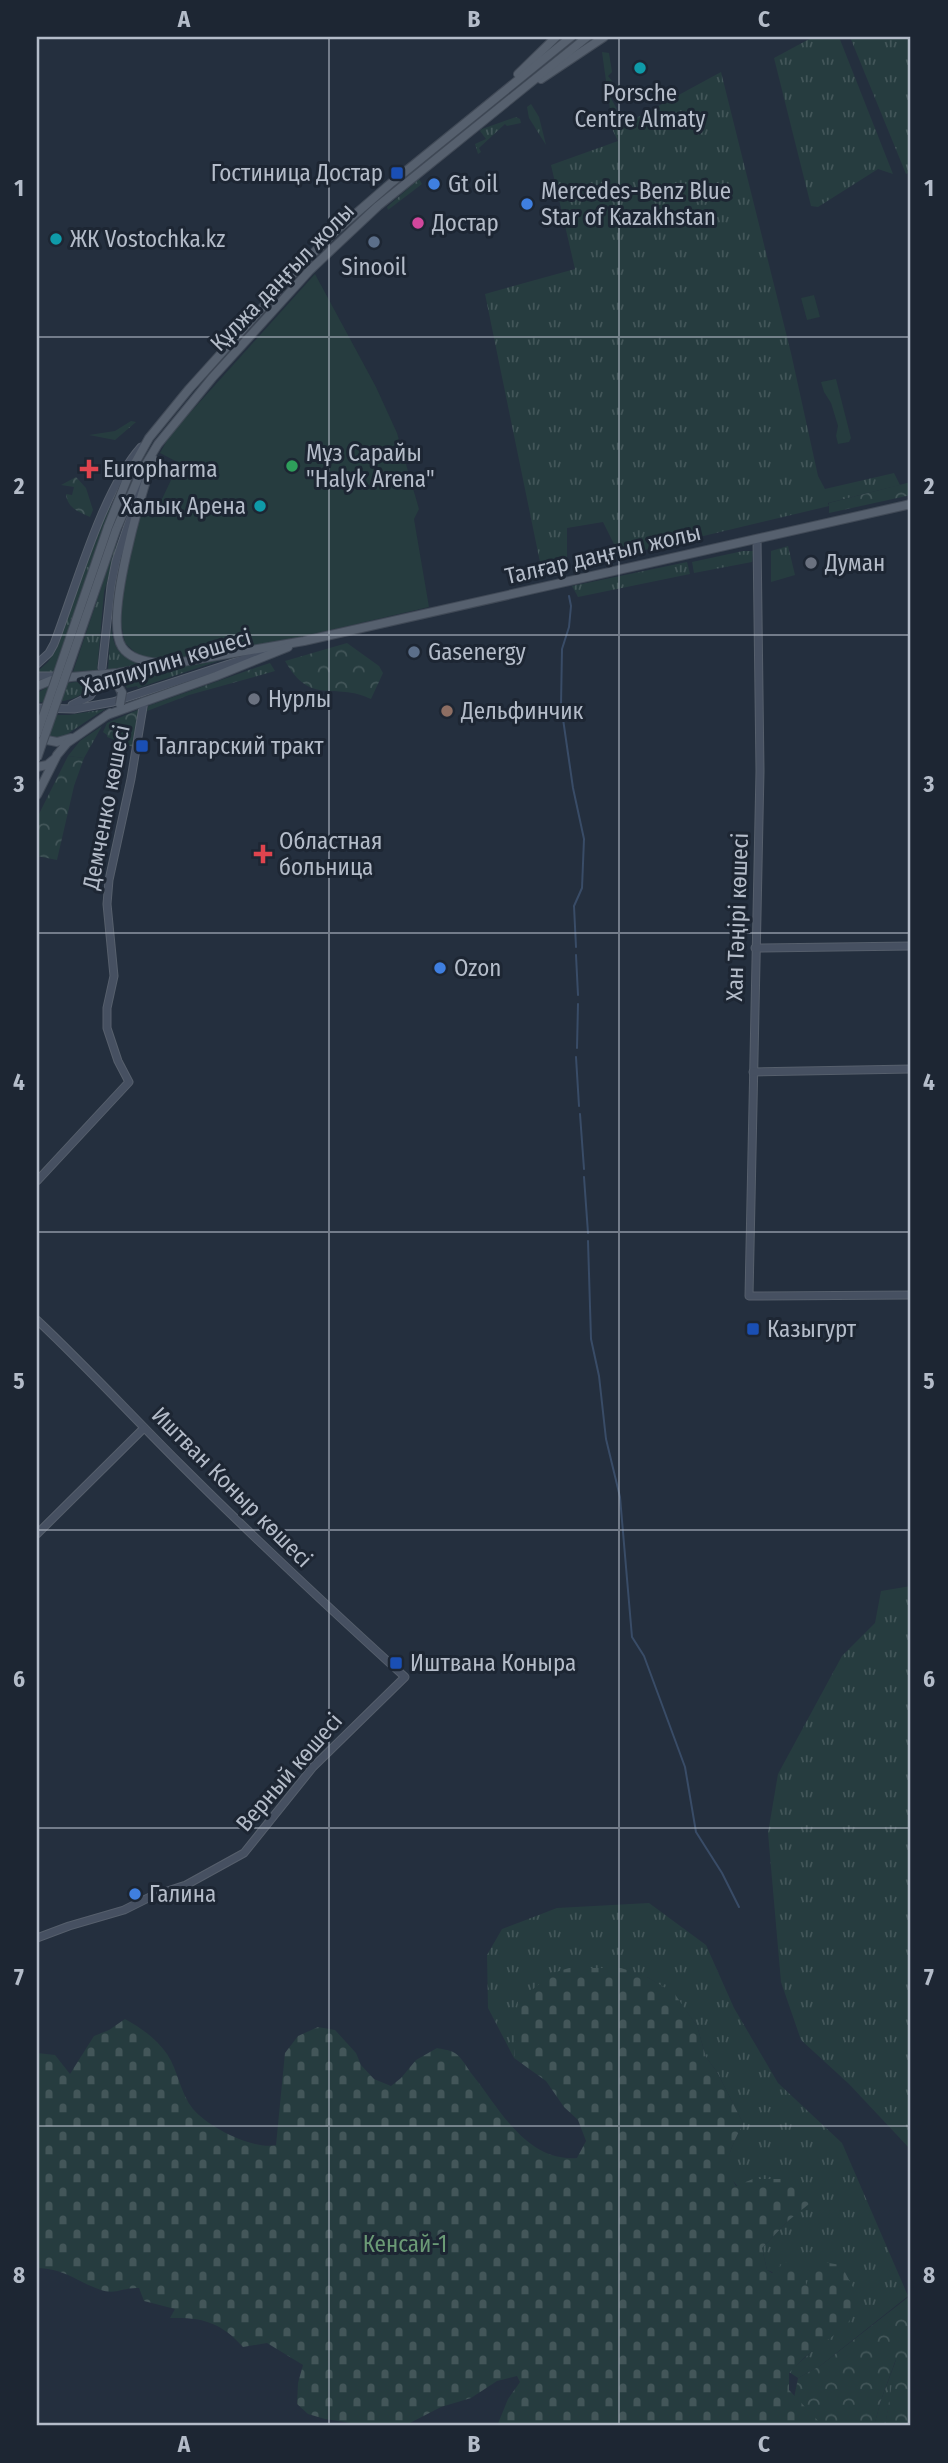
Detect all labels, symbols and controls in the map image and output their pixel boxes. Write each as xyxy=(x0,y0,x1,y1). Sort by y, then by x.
text: A xyxy=(177,5,191,33)
text: B xyxy=(468,5,481,33)
text: C xyxy=(758,5,770,33)
marker: Porsche Centre Almaty xyxy=(632,60,648,76)
place label: Porsche Centre Almaty xyxy=(574,79,706,133)
place label: Гостиница Достар xyxy=(211,159,383,187)
marker: Гостиница Достар xyxy=(389,165,405,181)
place label: Gt oil xyxy=(448,170,498,198)
text: 1 xyxy=(14,174,24,202)
text: 1 xyxy=(924,174,934,202)
marker: Gt oil xyxy=(426,176,442,192)
place label: Mercedes-Benz Blue Star of Kazakhstan xyxy=(541,177,731,231)
marker: Mercedes-Benz Blue Star of Kazakhstan xyxy=(519,196,535,212)
street label: Құлжа даңғыл жолы xyxy=(204,197,360,357)
place label: Достар xyxy=(431,209,499,237)
marker: Достар xyxy=(410,215,426,231)
place label: ЖК Vostochka.kz xyxy=(70,225,225,253)
marker: ЖК Vostochka.kz xyxy=(48,231,64,247)
marker: Sinooil xyxy=(366,234,382,250)
place label: Sinooil xyxy=(341,253,407,281)
place label: Мұз Сарайы "Halyk Arena" xyxy=(306,439,435,493)
place label: Europharma xyxy=(103,455,218,483)
marker: Мұз Сарайы "Halyk Arena" xyxy=(284,458,300,474)
marker: Europharma xyxy=(81,461,97,477)
text: 2 xyxy=(13,472,25,500)
text: 2 xyxy=(923,472,935,500)
place label: Халық Арена xyxy=(121,492,246,520)
marker: Халық Арена xyxy=(252,498,268,514)
street label: Талғар даңғыл жолы xyxy=(502,518,704,590)
place label: Думан xyxy=(824,549,885,577)
marker: Думан xyxy=(803,555,819,571)
street label: Халлиулин көшесі xyxy=(78,623,254,701)
place label: Gasenergy xyxy=(428,638,526,666)
marker: Gasenergy xyxy=(406,644,422,660)
place label: Нурлы xyxy=(268,685,331,713)
marker: Нурлы xyxy=(246,691,262,707)
place label: Дельфинчик xyxy=(460,697,584,725)
marker: Дельфинчик xyxy=(439,703,455,719)
street label: Демченко көшесі xyxy=(76,722,136,893)
place label: Талгарский тракт xyxy=(156,732,324,760)
marker: Талгарский тракт xyxy=(134,738,150,754)
text: 3 xyxy=(13,770,25,798)
text: 3 xyxy=(923,770,935,798)
place label: Областная больница xyxy=(279,827,382,881)
street label: Хан Тәңірі көшесі xyxy=(720,832,754,1002)
marker: Областная больница xyxy=(253,844,273,864)
place label: Ozon xyxy=(454,954,501,982)
marker: Ozon xyxy=(432,960,448,976)
text: 4 xyxy=(13,1068,25,1096)
text: 4 xyxy=(923,1068,935,1096)
place label: Казыгурт xyxy=(767,1315,857,1343)
marker: Казыгурт xyxy=(745,1321,761,1337)
text: 5 xyxy=(13,1367,25,1395)
text: 5 xyxy=(923,1367,935,1395)
street label: Иштван Коныр көшесі xyxy=(146,1401,318,1573)
place label: Иштвана Коныра xyxy=(410,1649,576,1677)
marker: Иштвана Коныра xyxy=(388,1655,404,1671)
text: 6 xyxy=(13,1665,25,1693)
text: 6 xyxy=(923,1665,935,1693)
street label: Верный көшесі xyxy=(230,1707,348,1837)
place label: Галина xyxy=(149,1880,216,1908)
marker: Галина xyxy=(127,1886,143,1902)
text: 7 xyxy=(14,1963,24,1991)
text: 7 xyxy=(924,1963,934,1991)
park label: Кенсай-1 xyxy=(363,2230,447,2258)
text: 8 xyxy=(13,2261,25,2289)
text: 8 xyxy=(923,2261,935,2289)
text: A xyxy=(177,2430,191,2458)
text: B xyxy=(468,2430,481,2458)
text: C xyxy=(758,2430,770,2458)

